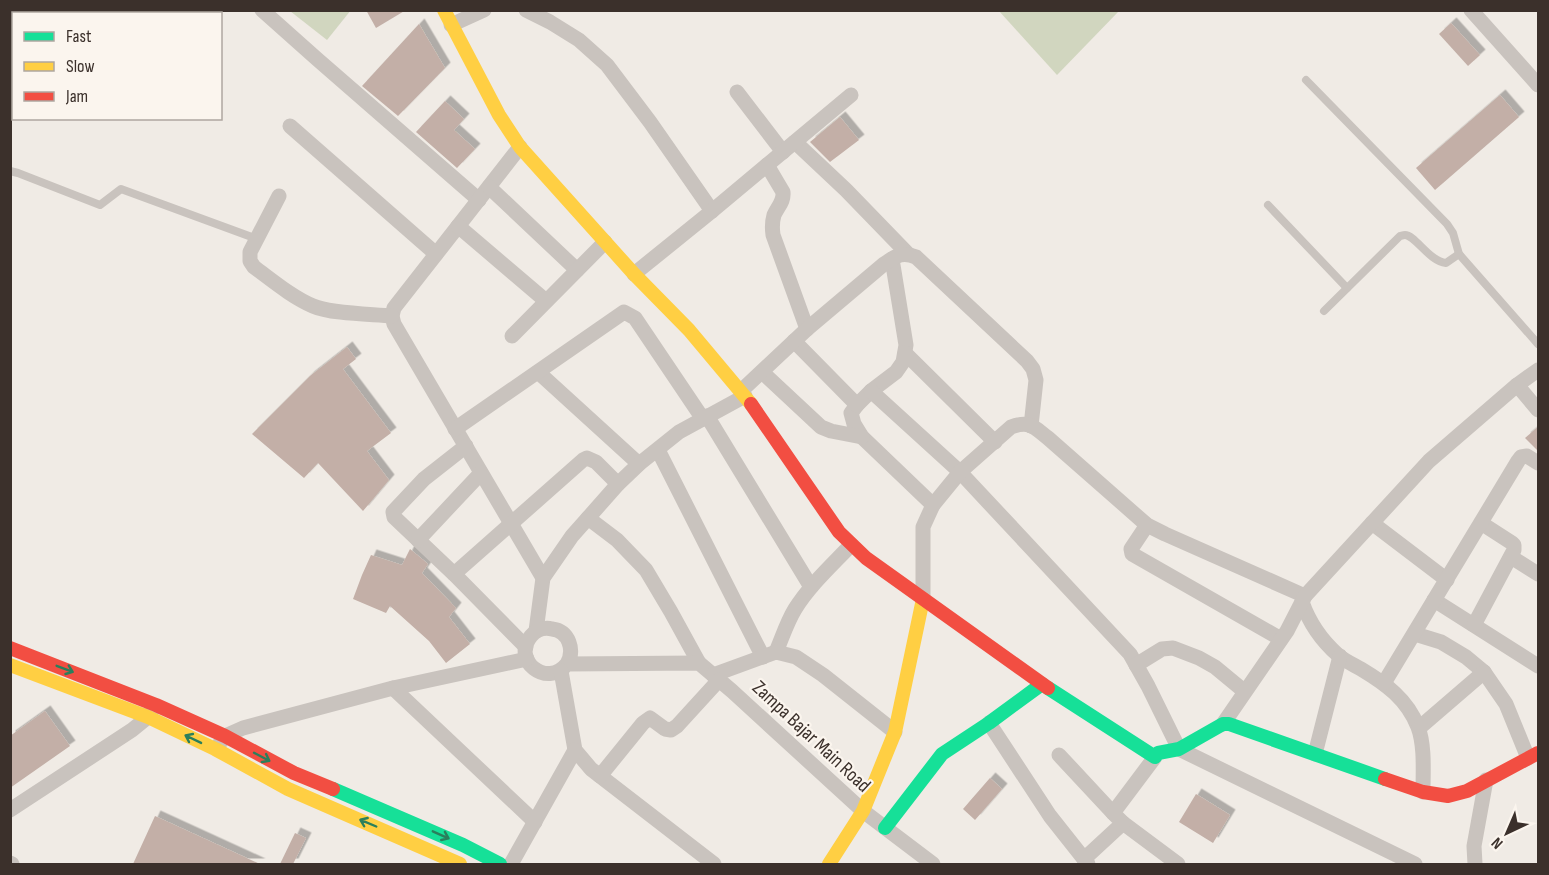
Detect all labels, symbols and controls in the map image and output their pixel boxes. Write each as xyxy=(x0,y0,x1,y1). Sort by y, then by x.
legend xyxy=(12,12,222,120)
text: Fast xyxy=(66,26,92,47)
text: Slow xyxy=(66,56,95,77)
text: Jam xyxy=(65,86,88,107)
one-way arrow xyxy=(55,665,74,676)
street label: Zampa Bajar Main Road xyxy=(747,676,875,798)
one-way arrow xyxy=(184,732,202,744)
one-way arrow xyxy=(253,752,271,763)
north arrow xyxy=(1477,803,1537,863)
one-way arrow xyxy=(359,817,377,828)
one-way arrow xyxy=(431,830,449,841)
text: N xyxy=(1488,833,1507,853)

